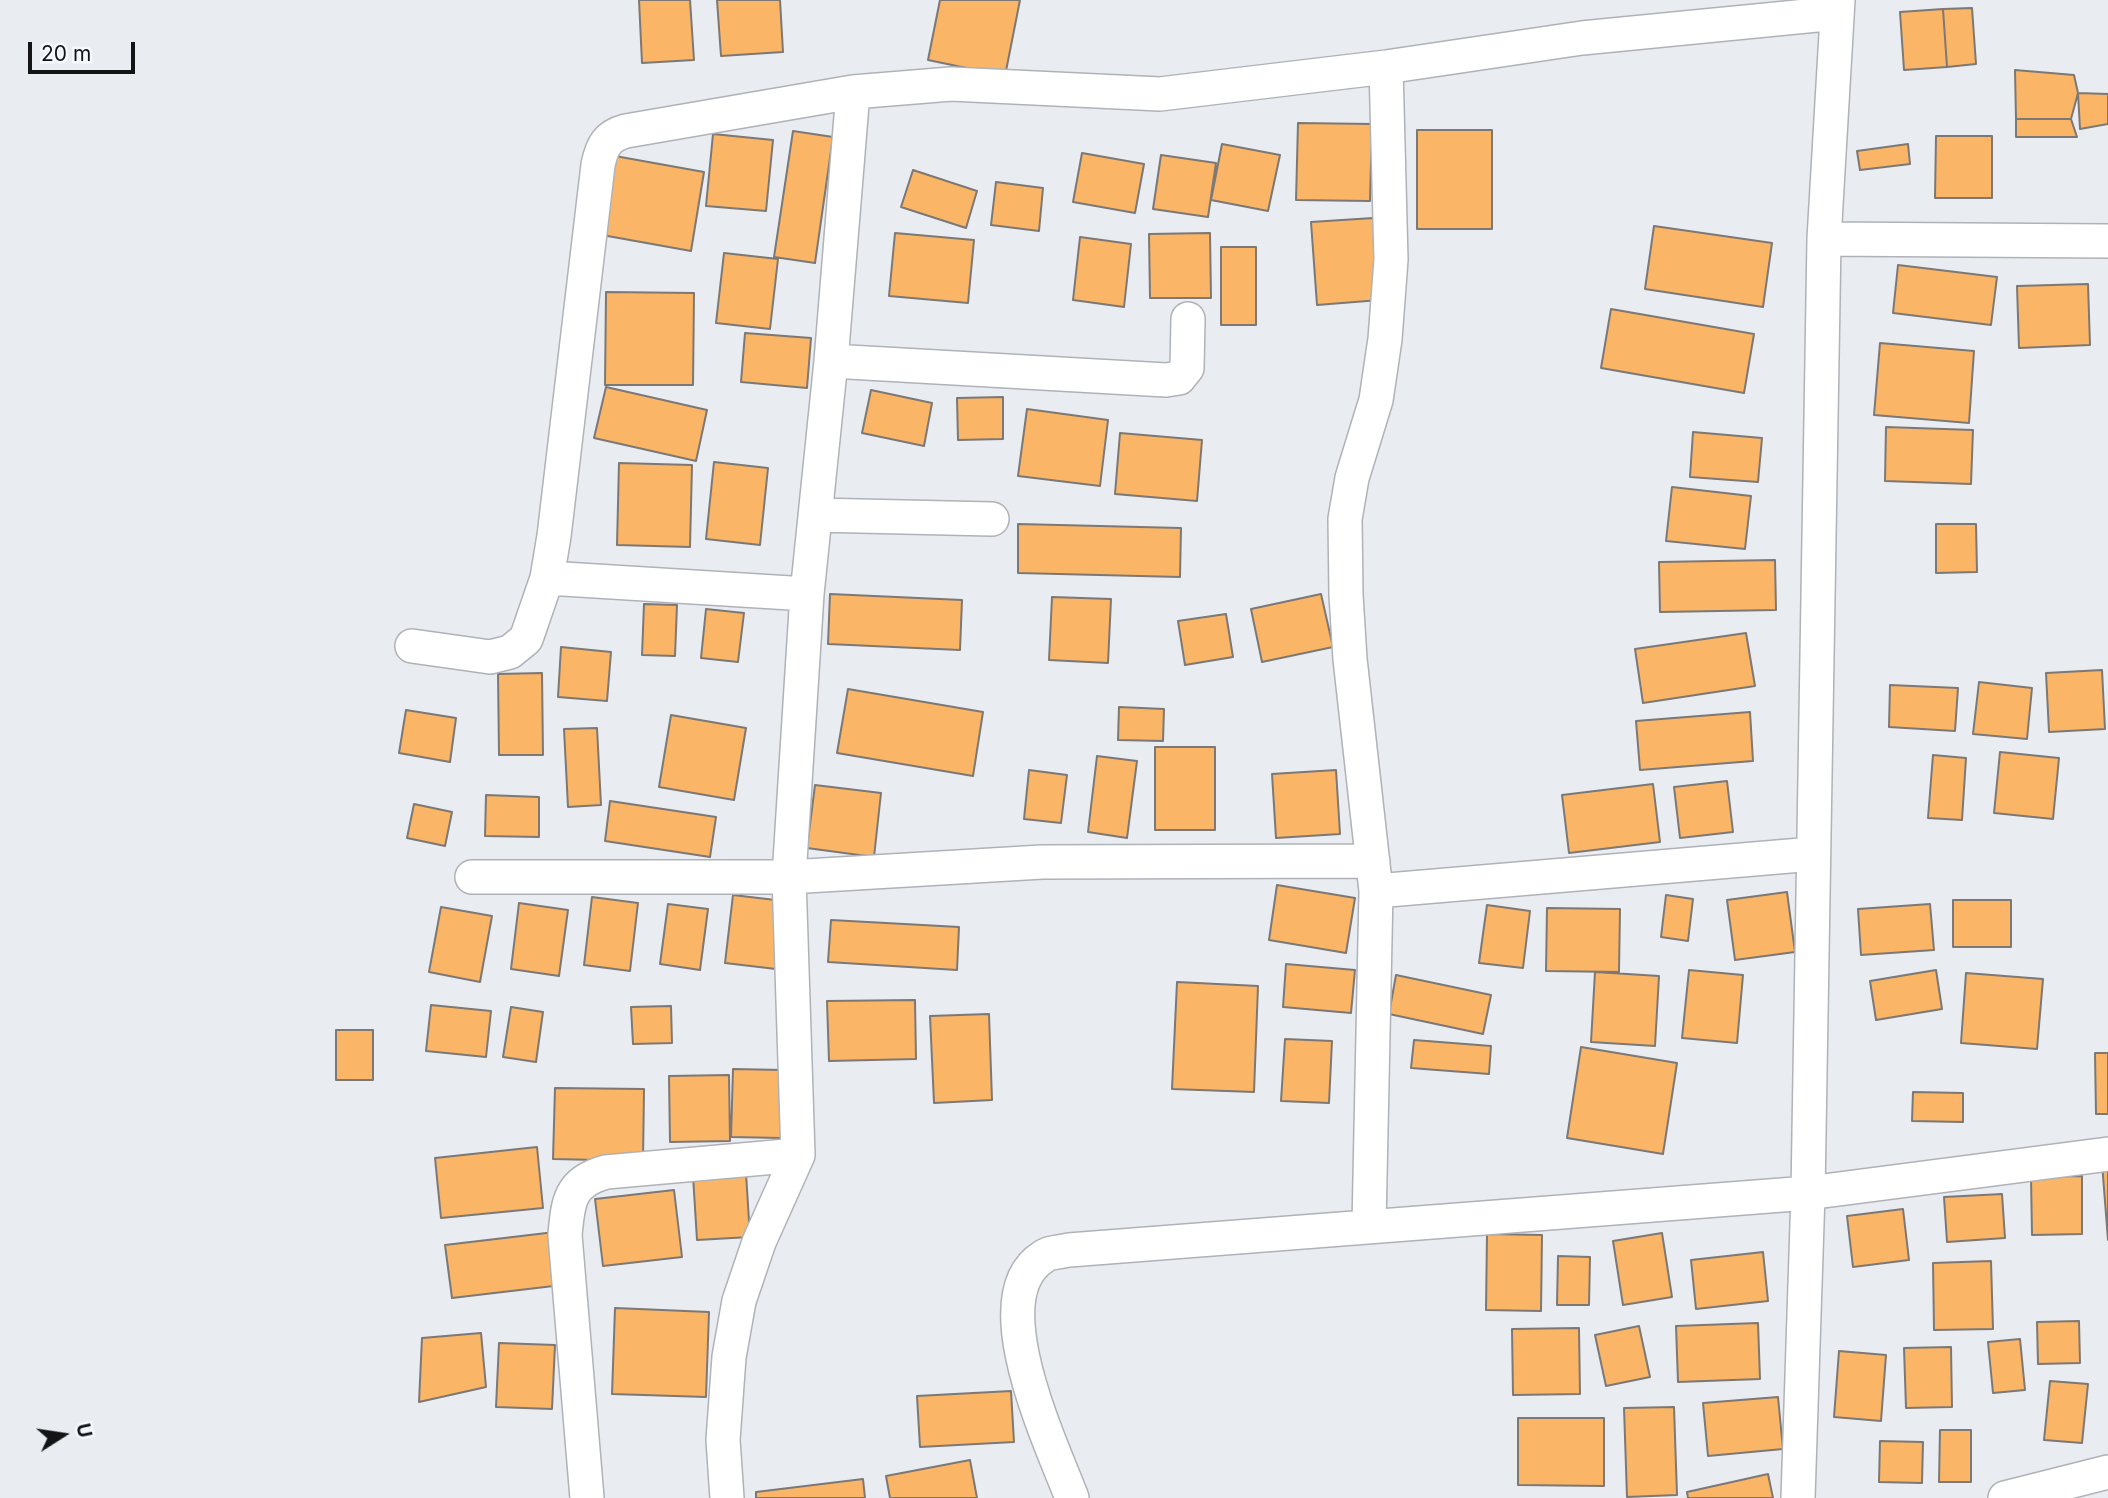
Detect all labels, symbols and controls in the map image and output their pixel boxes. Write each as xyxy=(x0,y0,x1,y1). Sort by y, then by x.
scale bar xyxy=(32,28,138,72)
text: 20 m xyxy=(41,41,91,66)
north arrow xyxy=(28,1400,98,1470)
text: U xyxy=(71,1421,97,1440)

